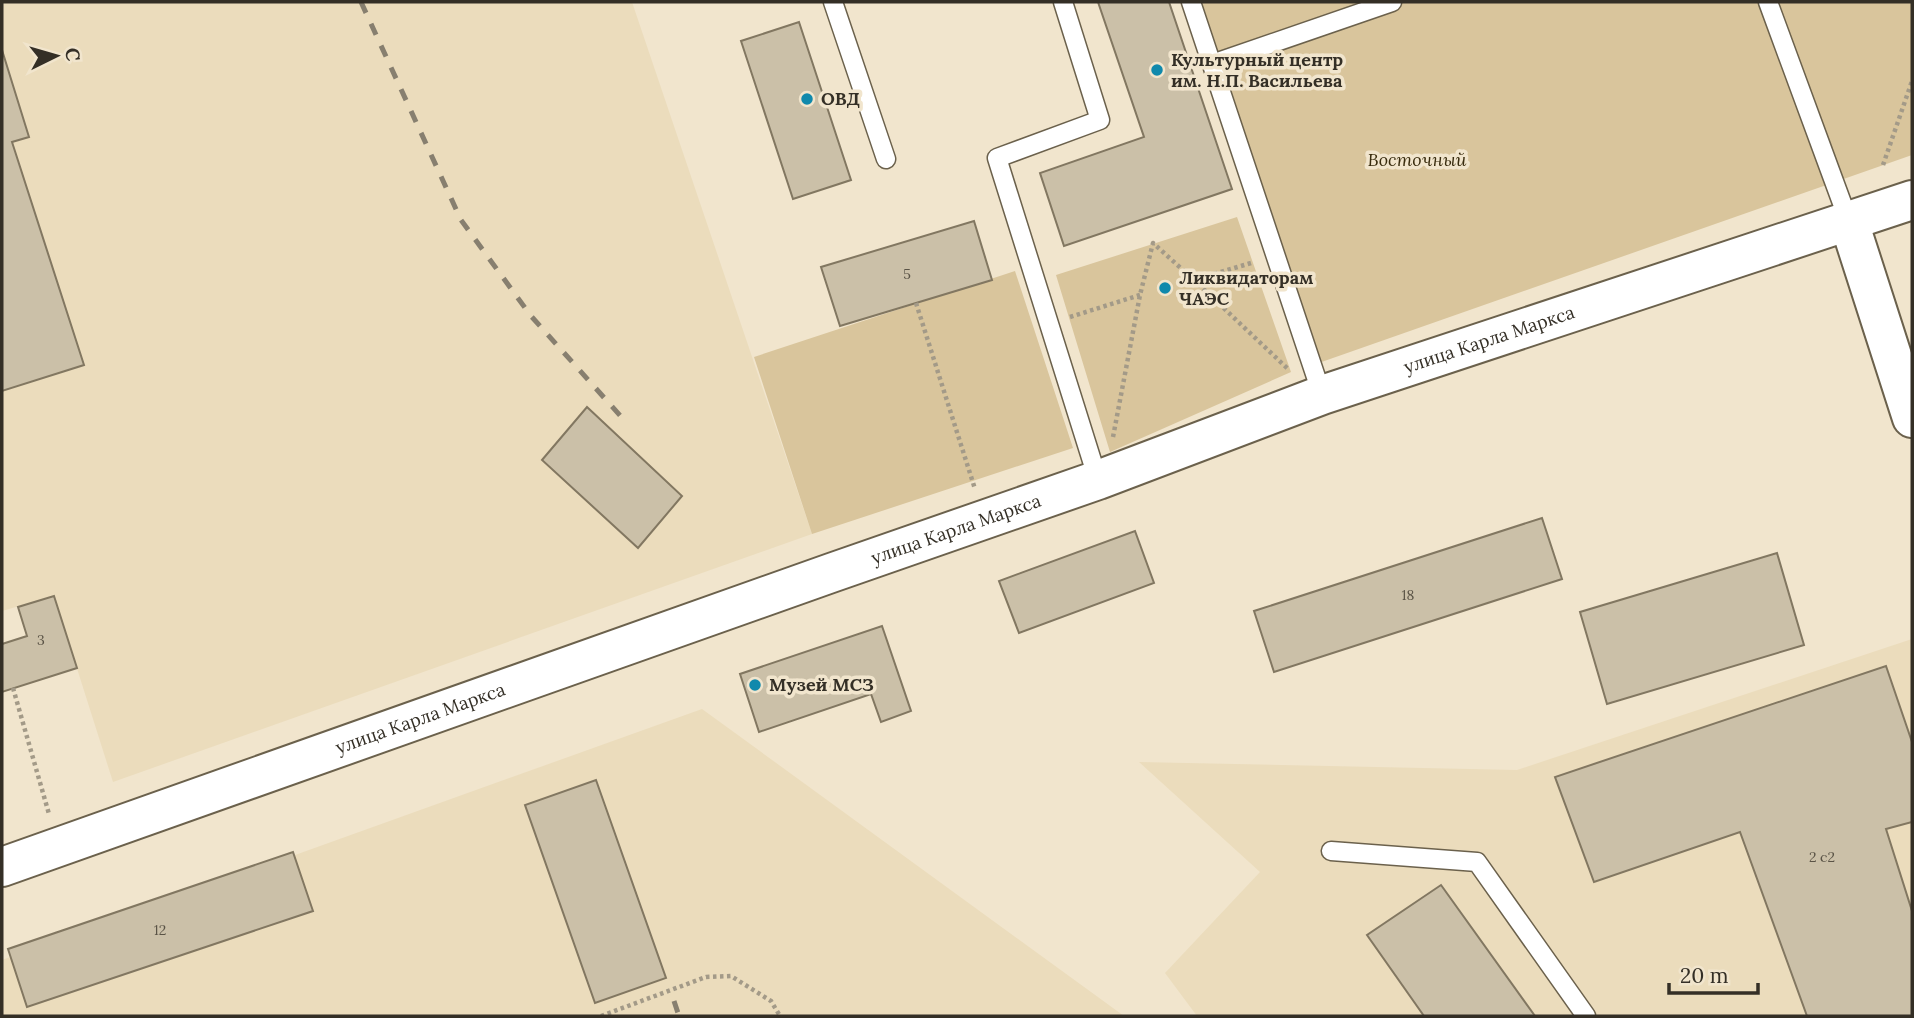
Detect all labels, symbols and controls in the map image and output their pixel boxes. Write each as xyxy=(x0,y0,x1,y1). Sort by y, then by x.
north arrow xyxy=(21,21,91,91)
text: С xyxy=(60,47,85,62)
place label: Культурный центр им. Н.П. Васильева xyxy=(1171,48,1343,92)
marker: Культурный центр им. Н.П. Васильева xyxy=(1149,62,1165,78)
place label: ОВД xyxy=(821,87,860,110)
marker: ОВД xyxy=(799,91,815,107)
park label: Восточный xyxy=(1368,148,1467,171)
house number: 5 xyxy=(903,265,911,283)
place label: Ликвидаторам ЧАЭС xyxy=(1179,266,1313,310)
marker: Ликвидаторам ЧАЭС xyxy=(1157,280,1173,296)
street label: улица Карла Маркса xyxy=(1401,300,1577,378)
street label: улица Карла Маркса xyxy=(868,489,1044,569)
house number: 18 xyxy=(1402,586,1415,604)
house number: 3 xyxy=(37,631,45,649)
place label: Музей МСЗ xyxy=(769,673,874,696)
street label: улица Карла Маркса xyxy=(332,677,508,759)
marker: Музей МСЗ xyxy=(747,677,763,693)
house number: 2 с2 xyxy=(1809,848,1835,866)
house number: 12 xyxy=(154,921,166,939)
scale bar xyxy=(1669,951,1758,995)
text: 20 m xyxy=(1680,962,1729,989)

